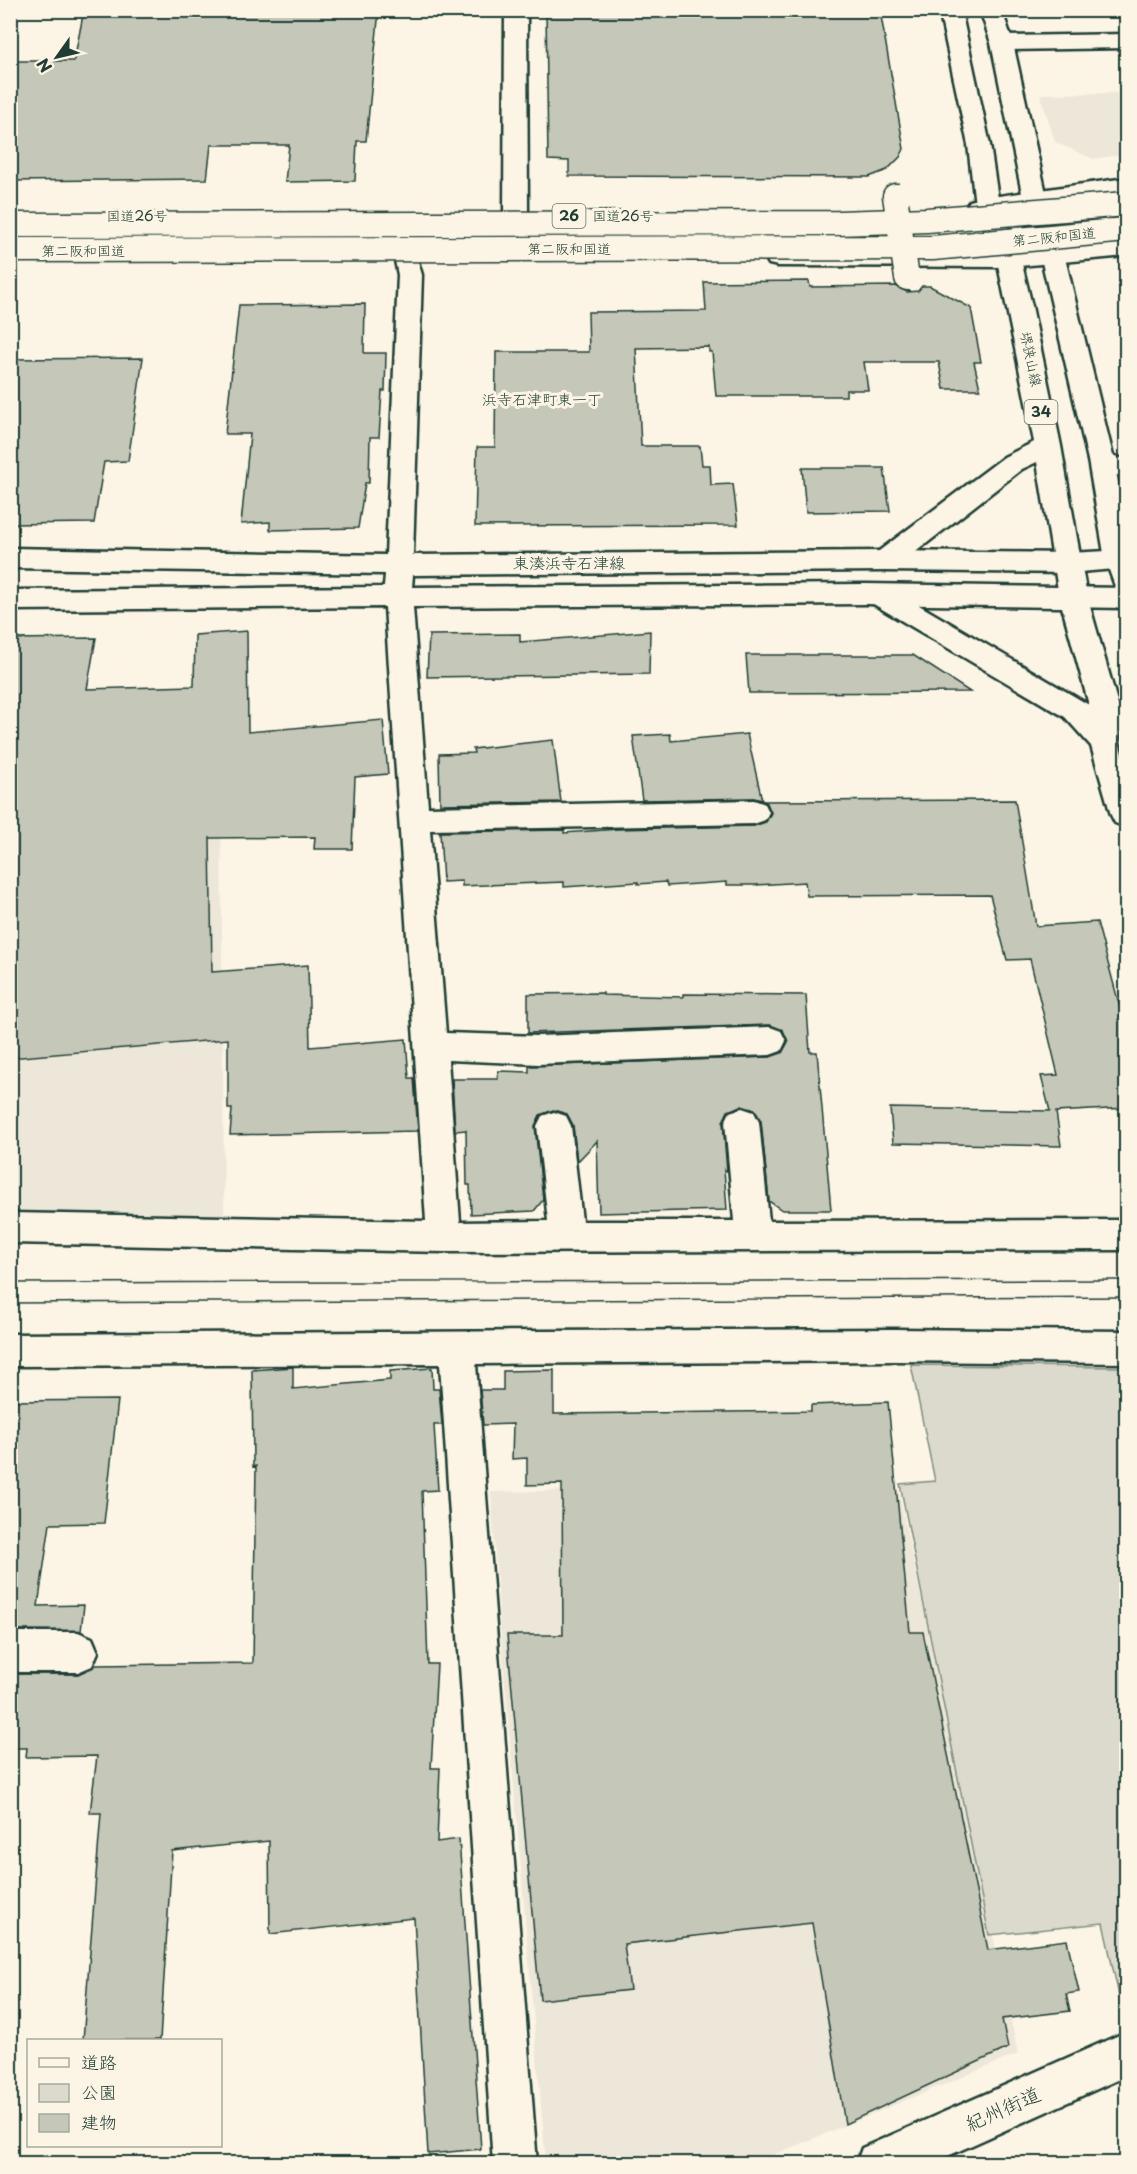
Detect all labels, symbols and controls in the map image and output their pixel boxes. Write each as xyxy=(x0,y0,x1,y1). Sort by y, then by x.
north arrow xyxy=(27,27,87,87)
text: N xyxy=(30,54,57,78)
road number: 26 xyxy=(552,204,586,228)
street label: 国道26号 xyxy=(106,205,168,226)
street label: 国道26号 xyxy=(592,205,654,226)
street label: 第二阪和国道 xyxy=(1011,222,1097,251)
street label: 第二阪和国道 xyxy=(527,238,611,259)
street label: 第二阪和国道 xyxy=(41,240,125,261)
street label: 堺狭山線 xyxy=(1015,329,1048,388)
district label: 浜寺石津町東一丁 xyxy=(482,387,602,410)
road number: 34 xyxy=(1024,400,1058,424)
street label: 東湊浜寺石津線 xyxy=(513,550,625,574)
legend xyxy=(27,2039,222,2147)
text: 道路 xyxy=(81,2048,117,2075)
text: 公園 xyxy=(81,2078,117,2105)
street label: 紀州街道 xyxy=(960,2078,1045,2138)
text: 建物 xyxy=(81,2108,117,2135)

